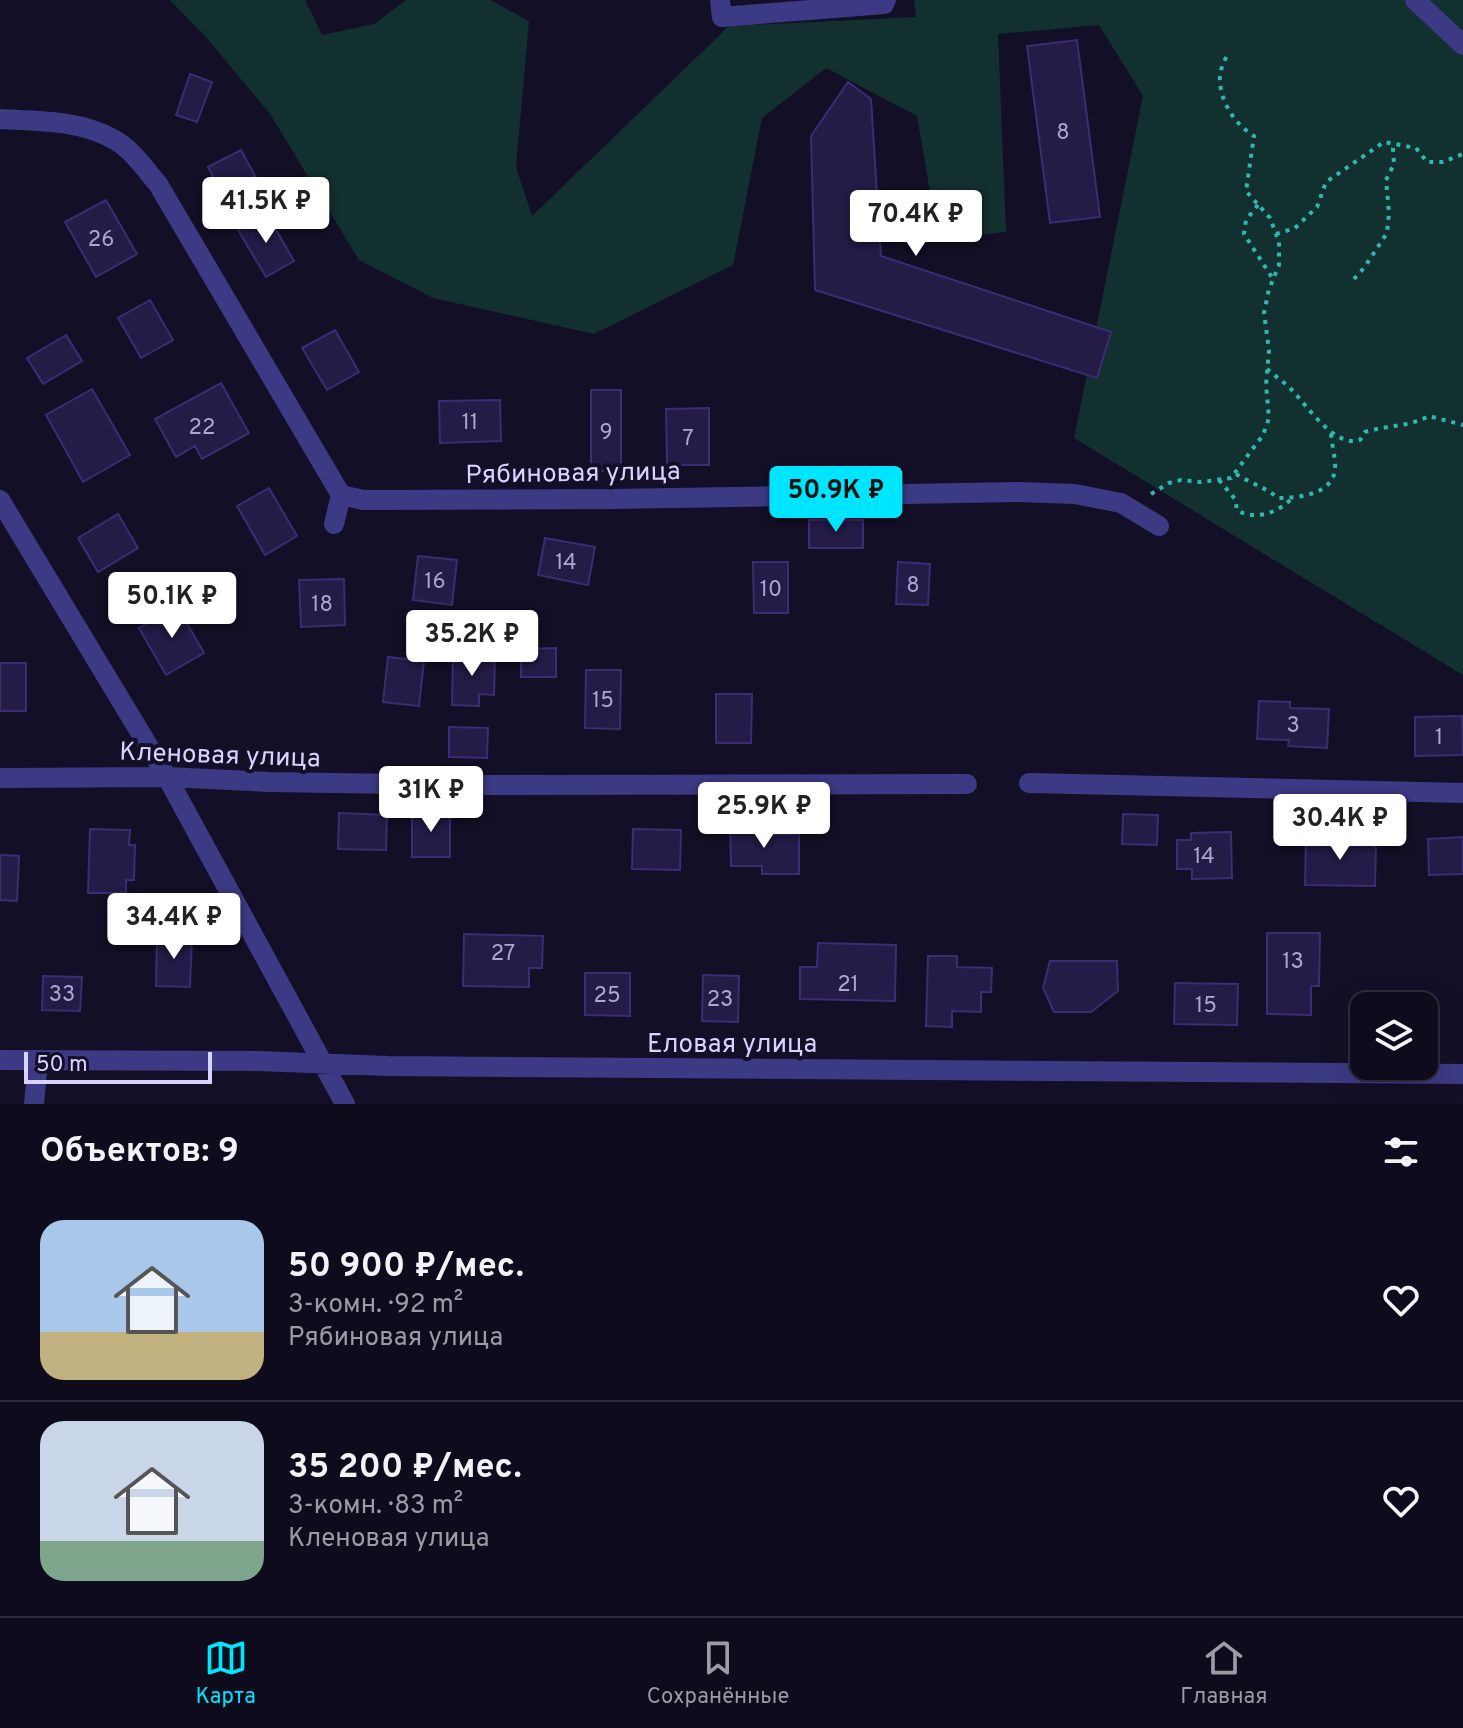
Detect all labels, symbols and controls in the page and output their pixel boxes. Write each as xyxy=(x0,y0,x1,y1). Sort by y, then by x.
house number: 8 xyxy=(1056,120,1070,147)
pin: 41.5K ₽ xyxy=(192,177,340,245)
text: 41.5K ₽ xyxy=(220,186,312,219)
pin: 70.4K ₽ xyxy=(842,190,990,258)
text: 70.4K ₽ xyxy=(868,199,964,232)
house number: 26 xyxy=(88,227,114,254)
house number: 11 xyxy=(462,410,478,437)
house number: 22 xyxy=(189,415,215,442)
house number: 9 xyxy=(599,420,613,447)
house number: 7 xyxy=(682,426,694,453)
street label: Рябиновая улица xyxy=(465,456,681,493)
pin: 50.9K ₽ xyxy=(762,466,910,534)
text: 50.9K ₽ xyxy=(787,475,885,508)
house number: 14 xyxy=(555,550,577,577)
house number: 16 xyxy=(424,569,446,596)
pin: 50.1K ₽ xyxy=(98,572,246,640)
house number: 8 xyxy=(906,573,920,600)
house number: 10 xyxy=(760,577,782,604)
text: 50.1K ₽ xyxy=(126,581,218,614)
house number: 18 xyxy=(311,592,333,619)
pin: 35.2K ₽ xyxy=(398,610,546,678)
text: 35.2K ₽ xyxy=(424,619,520,652)
house number: 15 xyxy=(592,688,614,715)
house number: 3 xyxy=(1286,713,1300,740)
house number: 1 xyxy=(1435,725,1443,752)
street label: Кленовая улица xyxy=(119,736,321,777)
pin: 31K ₽ xyxy=(375,766,487,834)
text: 31K ₽ xyxy=(397,775,465,808)
pin: 25.9K ₽ xyxy=(690,782,838,850)
text: 25.9K ₽ xyxy=(716,791,812,824)
pin: 30.4K ₽ xyxy=(1266,794,1414,862)
text: 30.4K ₽ xyxy=(1291,803,1389,836)
house number: 14 xyxy=(1193,844,1215,871)
pin: 34.4K ₽ xyxy=(100,893,248,961)
text: 34.4K ₽ xyxy=(125,902,223,935)
house number: 27 xyxy=(491,941,515,968)
house number: 13 xyxy=(1282,949,1304,976)
house number: 21 xyxy=(837,972,859,999)
house number: 33 xyxy=(49,982,75,1009)
house number: 25 xyxy=(593,983,621,1010)
house number: 23 xyxy=(707,987,733,1014)
map controls xyxy=(1350,992,1438,1080)
button: layers xyxy=(1350,992,1438,1080)
house number: 15 xyxy=(1195,993,1217,1020)
street label: Еловая улица xyxy=(647,1029,817,1062)
scale bar xyxy=(24,1048,212,1084)
text: 50 m xyxy=(36,1052,88,1079)
icon: filters xyxy=(1379,1130,1423,1174)
text: Объектов: 9 xyxy=(40,1131,239,1174)
text: 50 900 ₽/мес. xyxy=(288,1246,524,1289)
icon: home xyxy=(104,1252,200,1348)
icon: heart xyxy=(1379,1278,1423,1322)
text: 3-комн. · 92 m² xyxy=(288,1289,463,1322)
text: Рябиновая улица xyxy=(288,1322,503,1355)
text: 35 200 ₽/мес. xyxy=(288,1447,522,1490)
icon: home xyxy=(104,1453,200,1549)
icon: heart xyxy=(1379,1479,1423,1523)
text: 3-комн. · 83 m² xyxy=(288,1490,463,1523)
text: Кленовая улица xyxy=(288,1523,490,1556)
tab: Карта xyxy=(195,1636,256,1711)
tab: Сохранённые xyxy=(647,1636,789,1711)
tab: Главная xyxy=(1180,1636,1268,1711)

